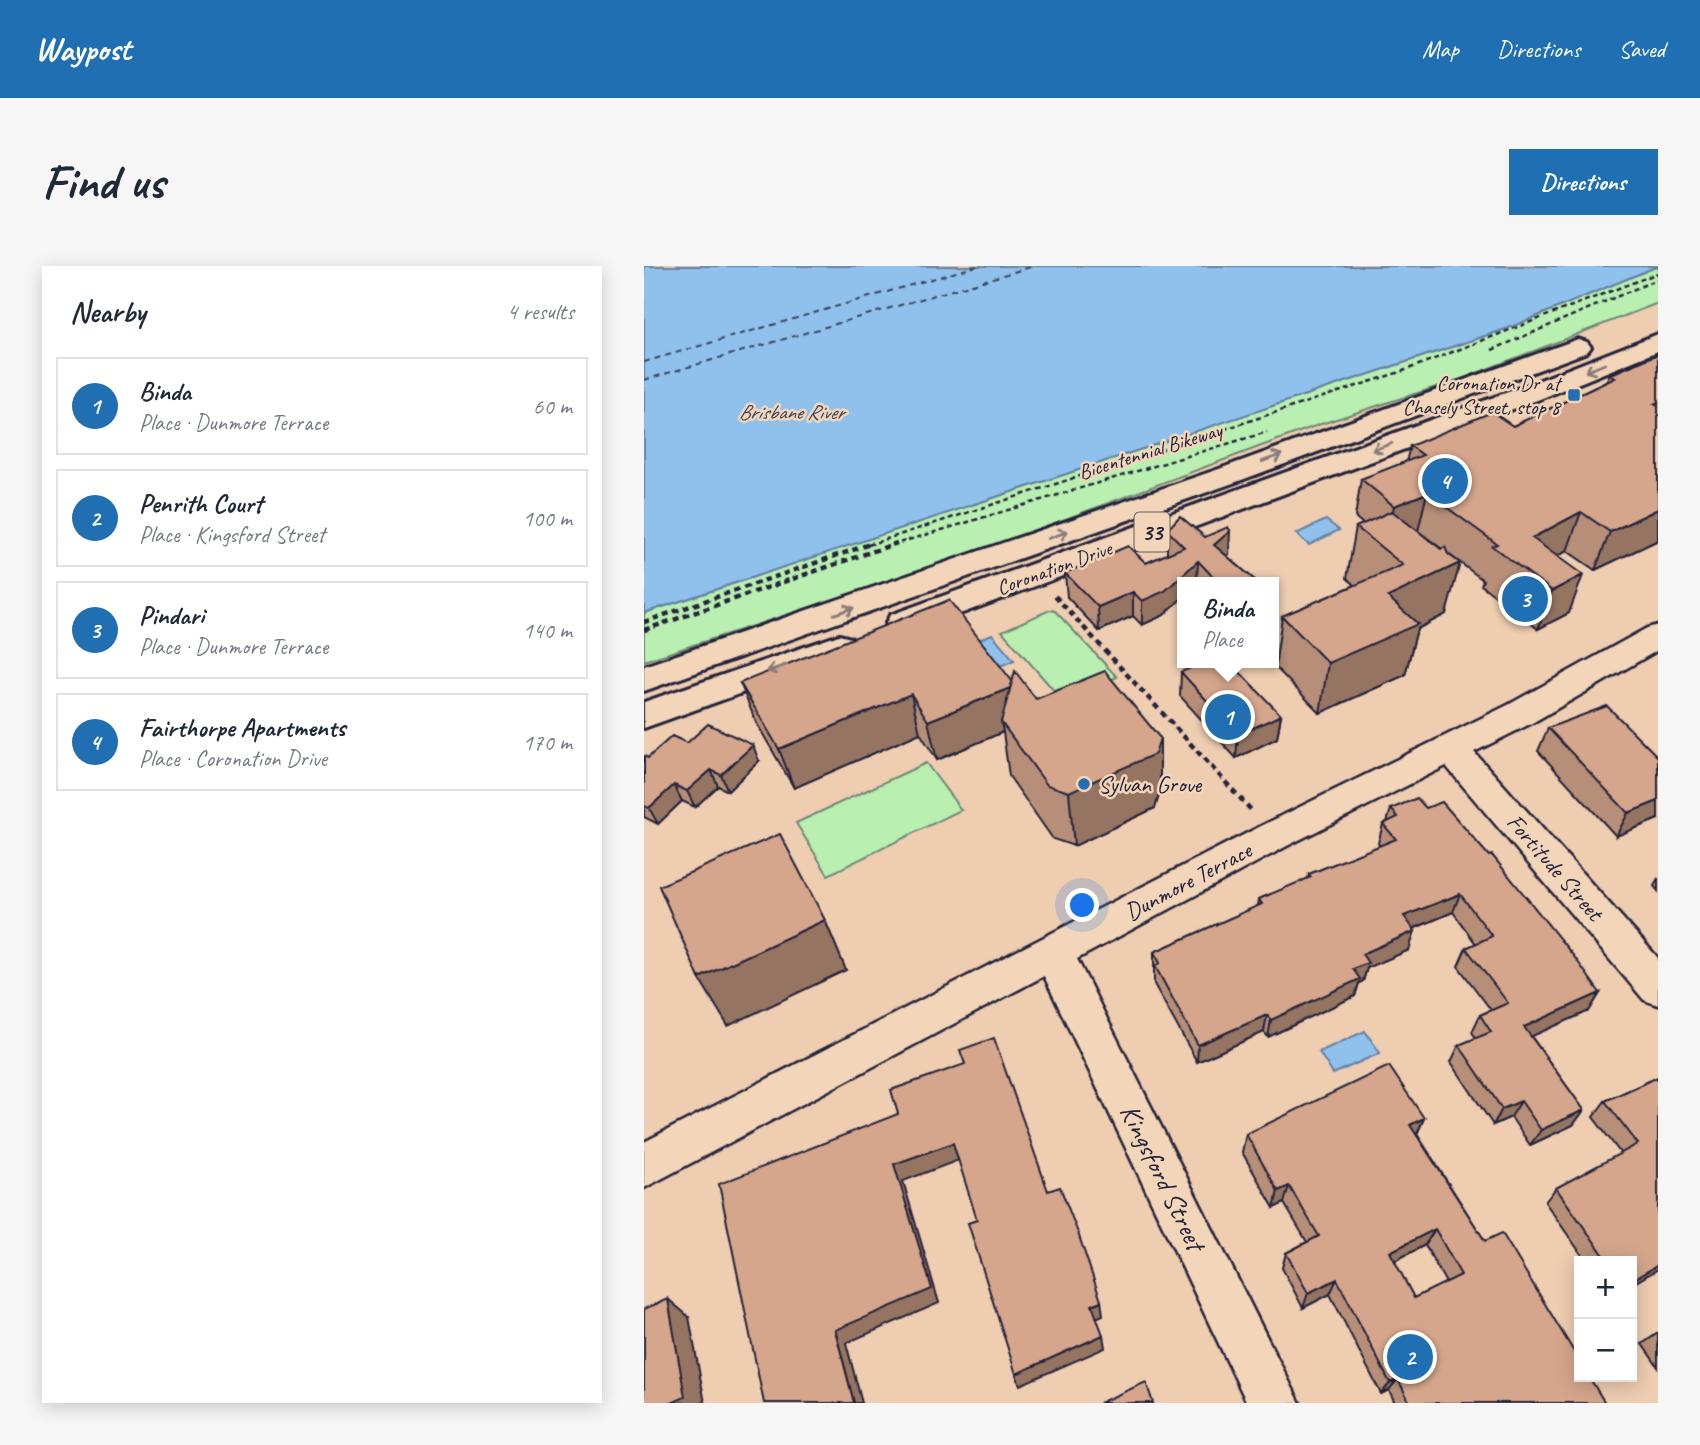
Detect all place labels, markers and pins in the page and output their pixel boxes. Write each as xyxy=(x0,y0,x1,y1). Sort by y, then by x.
place label: Coronation Dr at Chasely Street, stop 8 xyxy=(1403,370,1563,420)
marker: Coronation Dr at Chasely Street, stop 8 xyxy=(1566,387,1582,403)
pin: 4 xyxy=(1422,455,1468,507)
pin: 3 xyxy=(1502,573,1548,625)
pin: 1 xyxy=(1205,691,1251,743)
place label: Sylvan Grove xyxy=(1098,769,1203,799)
marker: Sylvan Grove xyxy=(1076,776,1092,792)
pin: 2 xyxy=(1387,1331,1433,1383)

